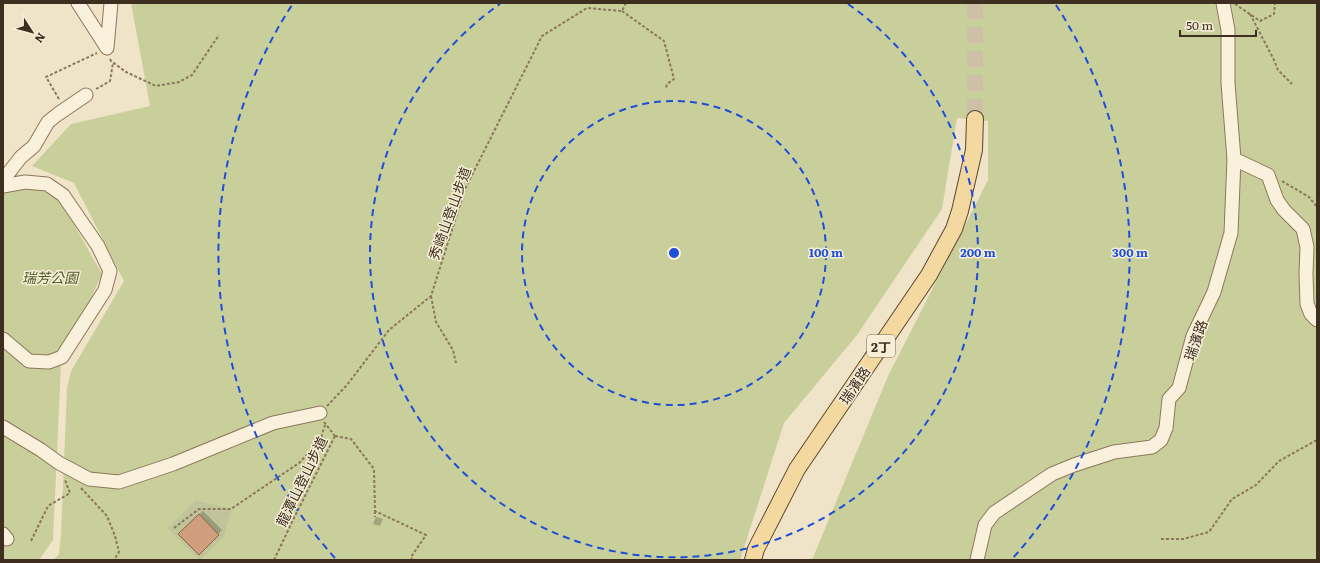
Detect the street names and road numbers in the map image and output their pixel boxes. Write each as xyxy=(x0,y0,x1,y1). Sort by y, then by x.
street label: 秀崎山登山步道 xyxy=(423,164,475,262)
street label: 瑞濱路 xyxy=(1179,317,1211,363)
road number: 2丁 xyxy=(867,335,895,357)
street label: 瑞濱路 xyxy=(834,362,874,408)
street label: 龍潭山登山步道 xyxy=(271,433,331,529)

